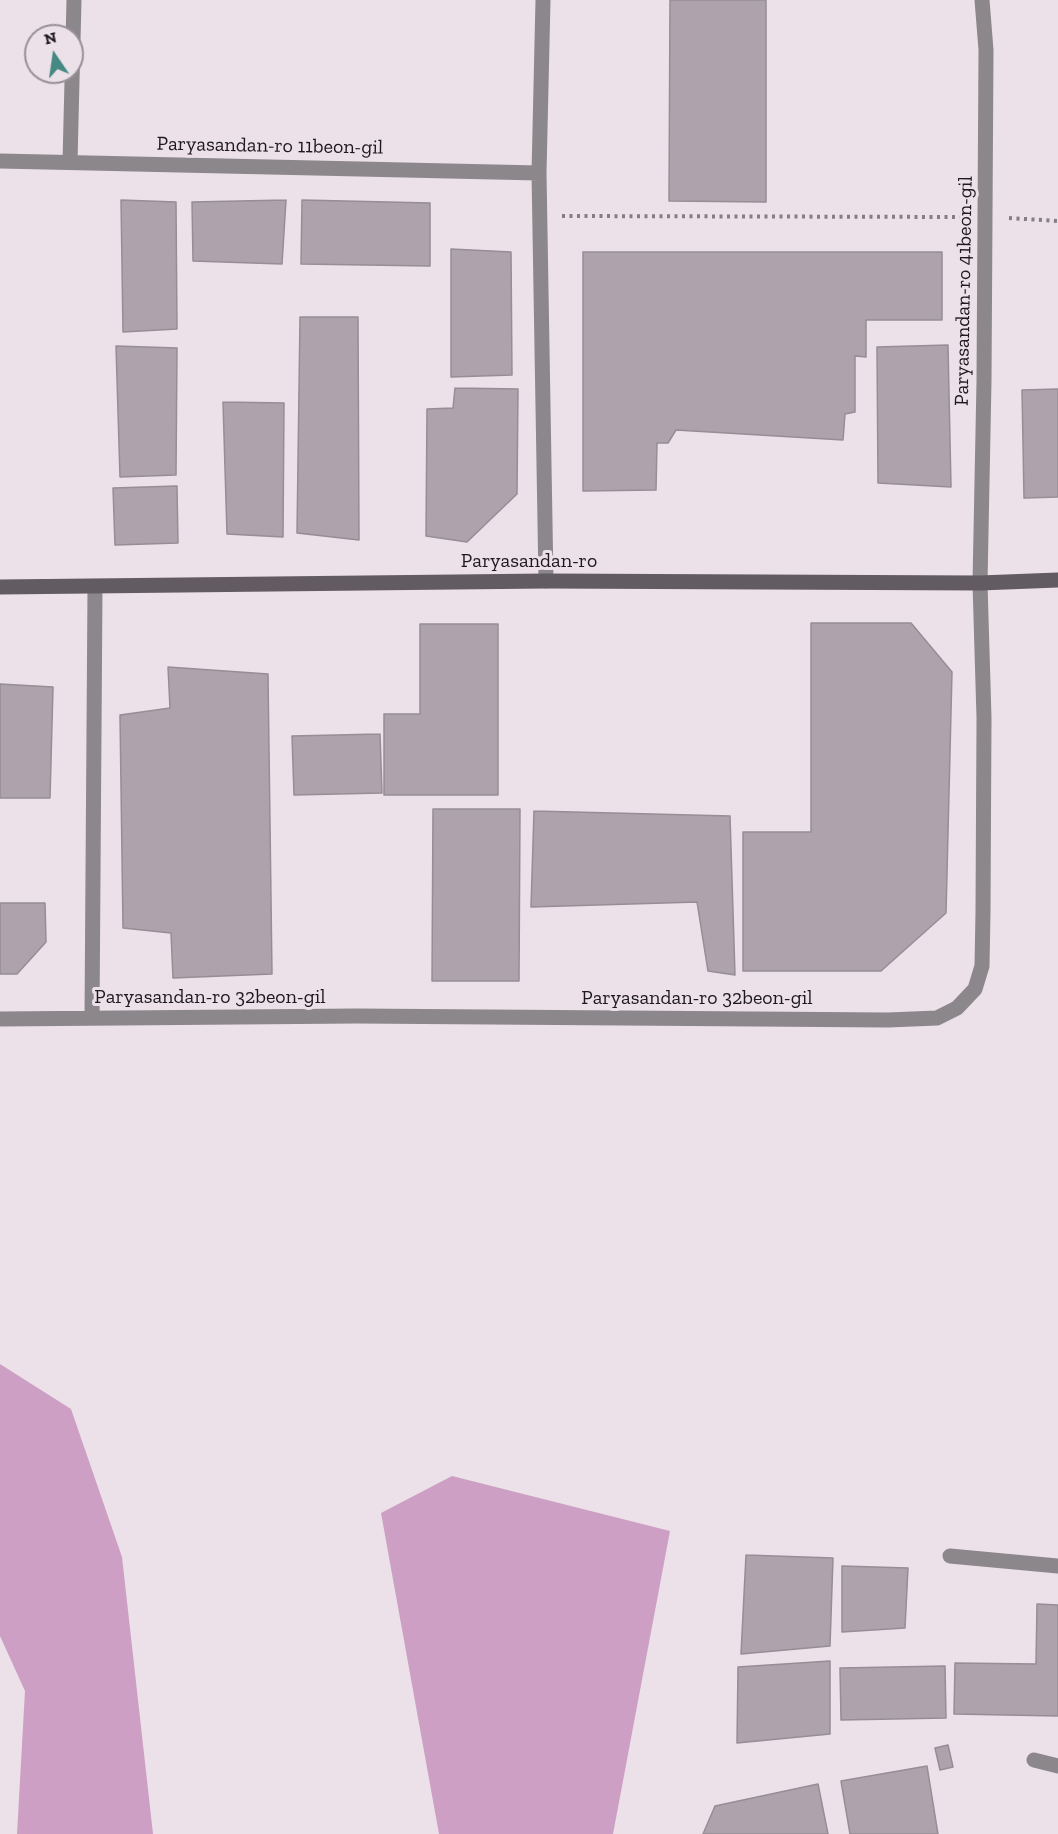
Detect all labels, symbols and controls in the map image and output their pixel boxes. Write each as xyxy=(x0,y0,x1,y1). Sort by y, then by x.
north arrow xyxy=(24,24,84,84)
text: N xyxy=(42,27,58,49)
street label: Paryasandan-ro 11beon-gil xyxy=(156,132,384,160)
street label: Paryasandan-ro 41beon-gil xyxy=(950,176,978,406)
street label: Paryasandan-ro xyxy=(461,549,597,573)
street label: Paryasandan-ro 32beon-gil xyxy=(94,985,326,1009)
street label: Paryasandan-ro 32beon-gil xyxy=(581,986,813,1010)

